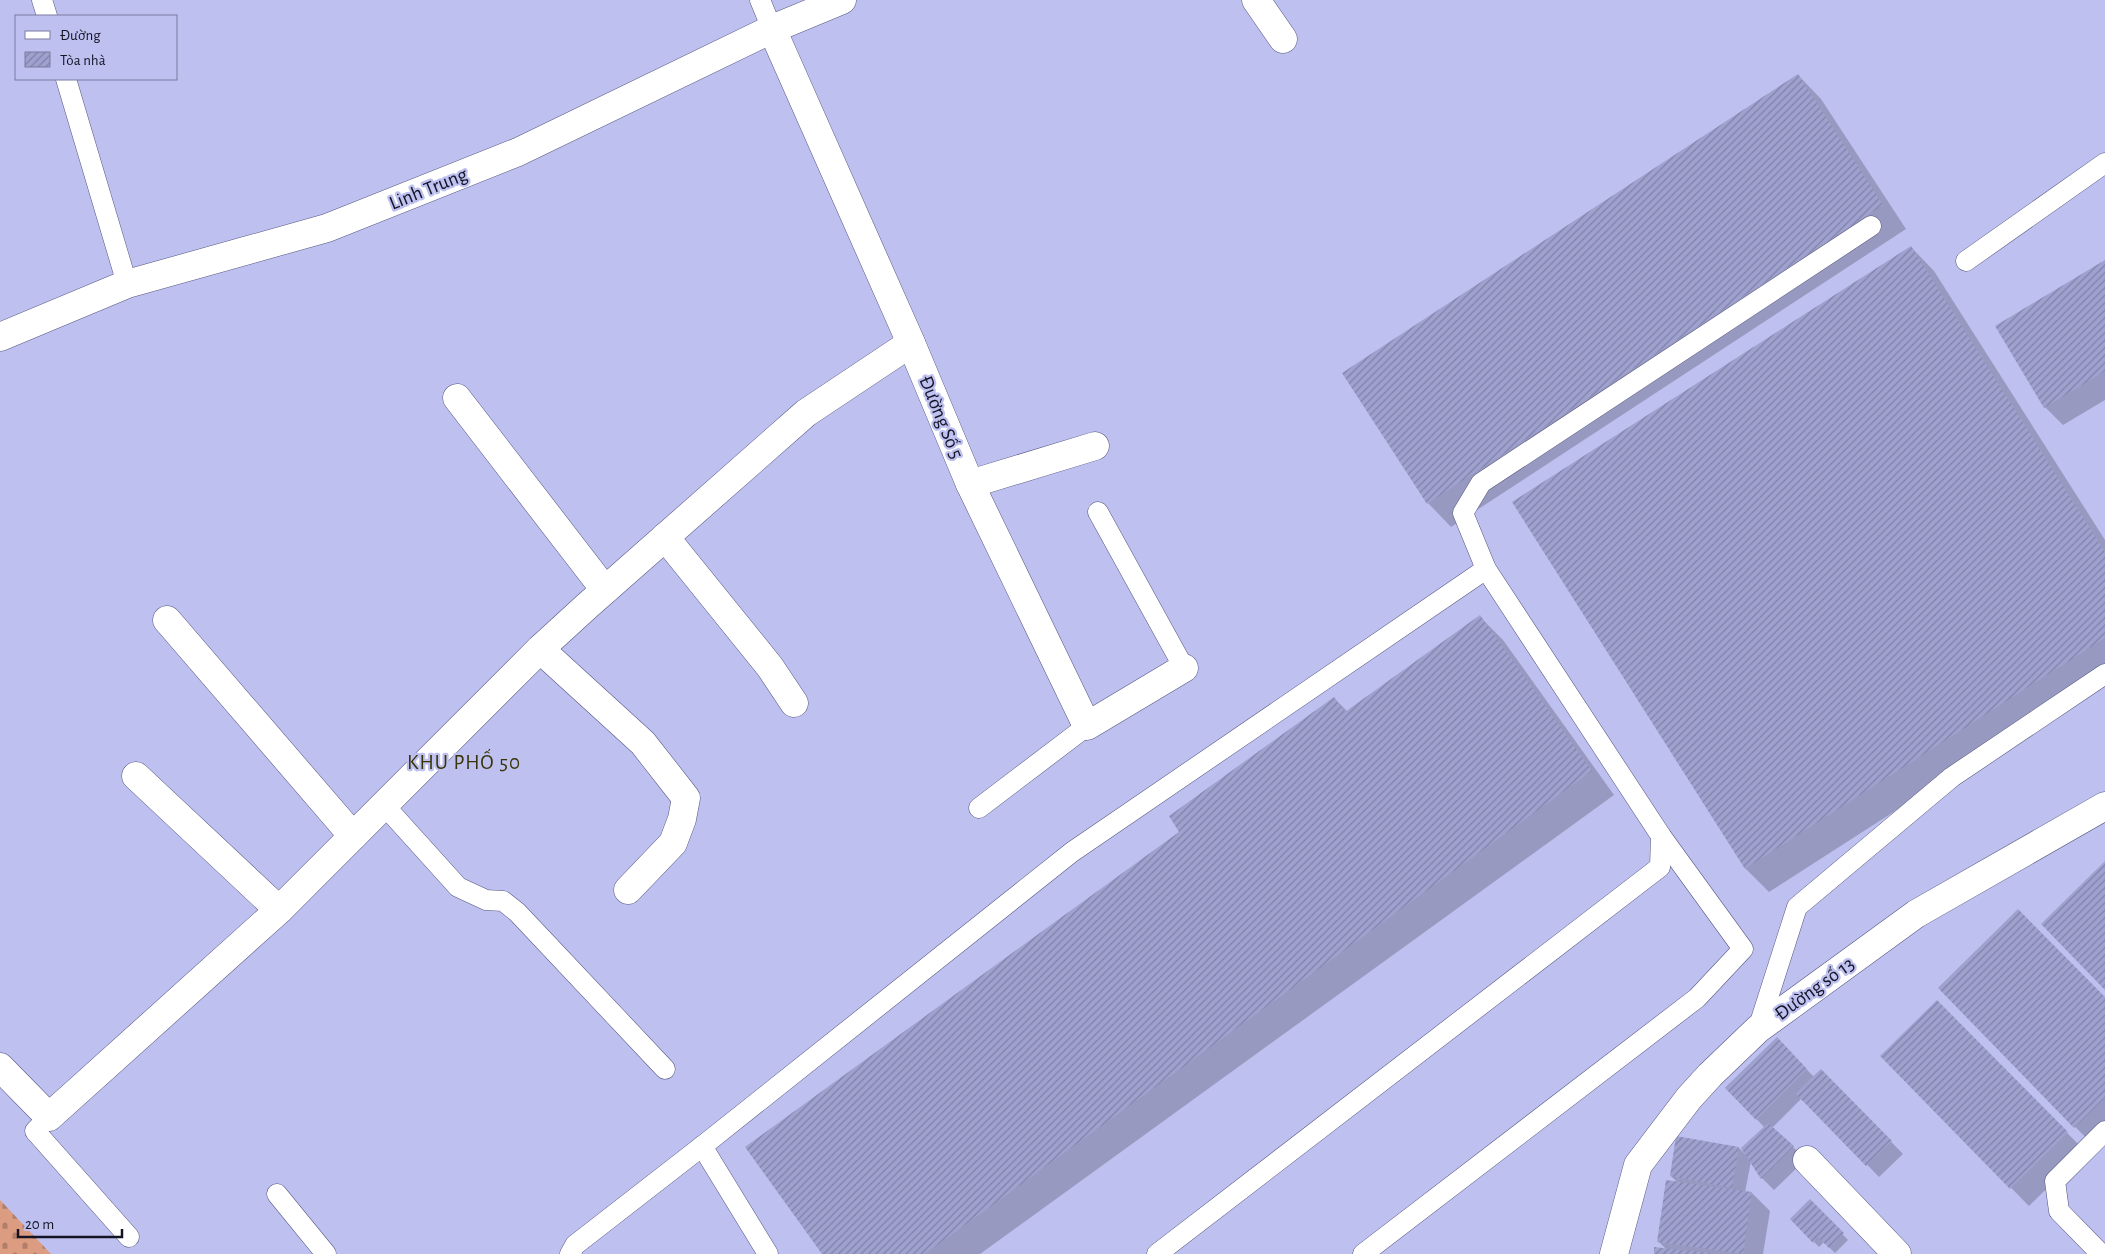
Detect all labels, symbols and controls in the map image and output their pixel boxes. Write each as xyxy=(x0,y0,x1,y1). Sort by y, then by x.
legend xyxy=(15,15,178,80)
text: Đường xyxy=(60,28,101,43)
text: Tòa nhà xyxy=(60,53,106,68)
street label: Linh Trung xyxy=(387,164,470,214)
street label: Đường Số 5 xyxy=(915,373,967,462)
district label: KHU PHỐ 50 xyxy=(407,748,521,773)
street label: Đường số 13 xyxy=(1771,953,1858,1024)
scale bar xyxy=(18,1206,121,1238)
text: 20 m xyxy=(25,1217,54,1232)

